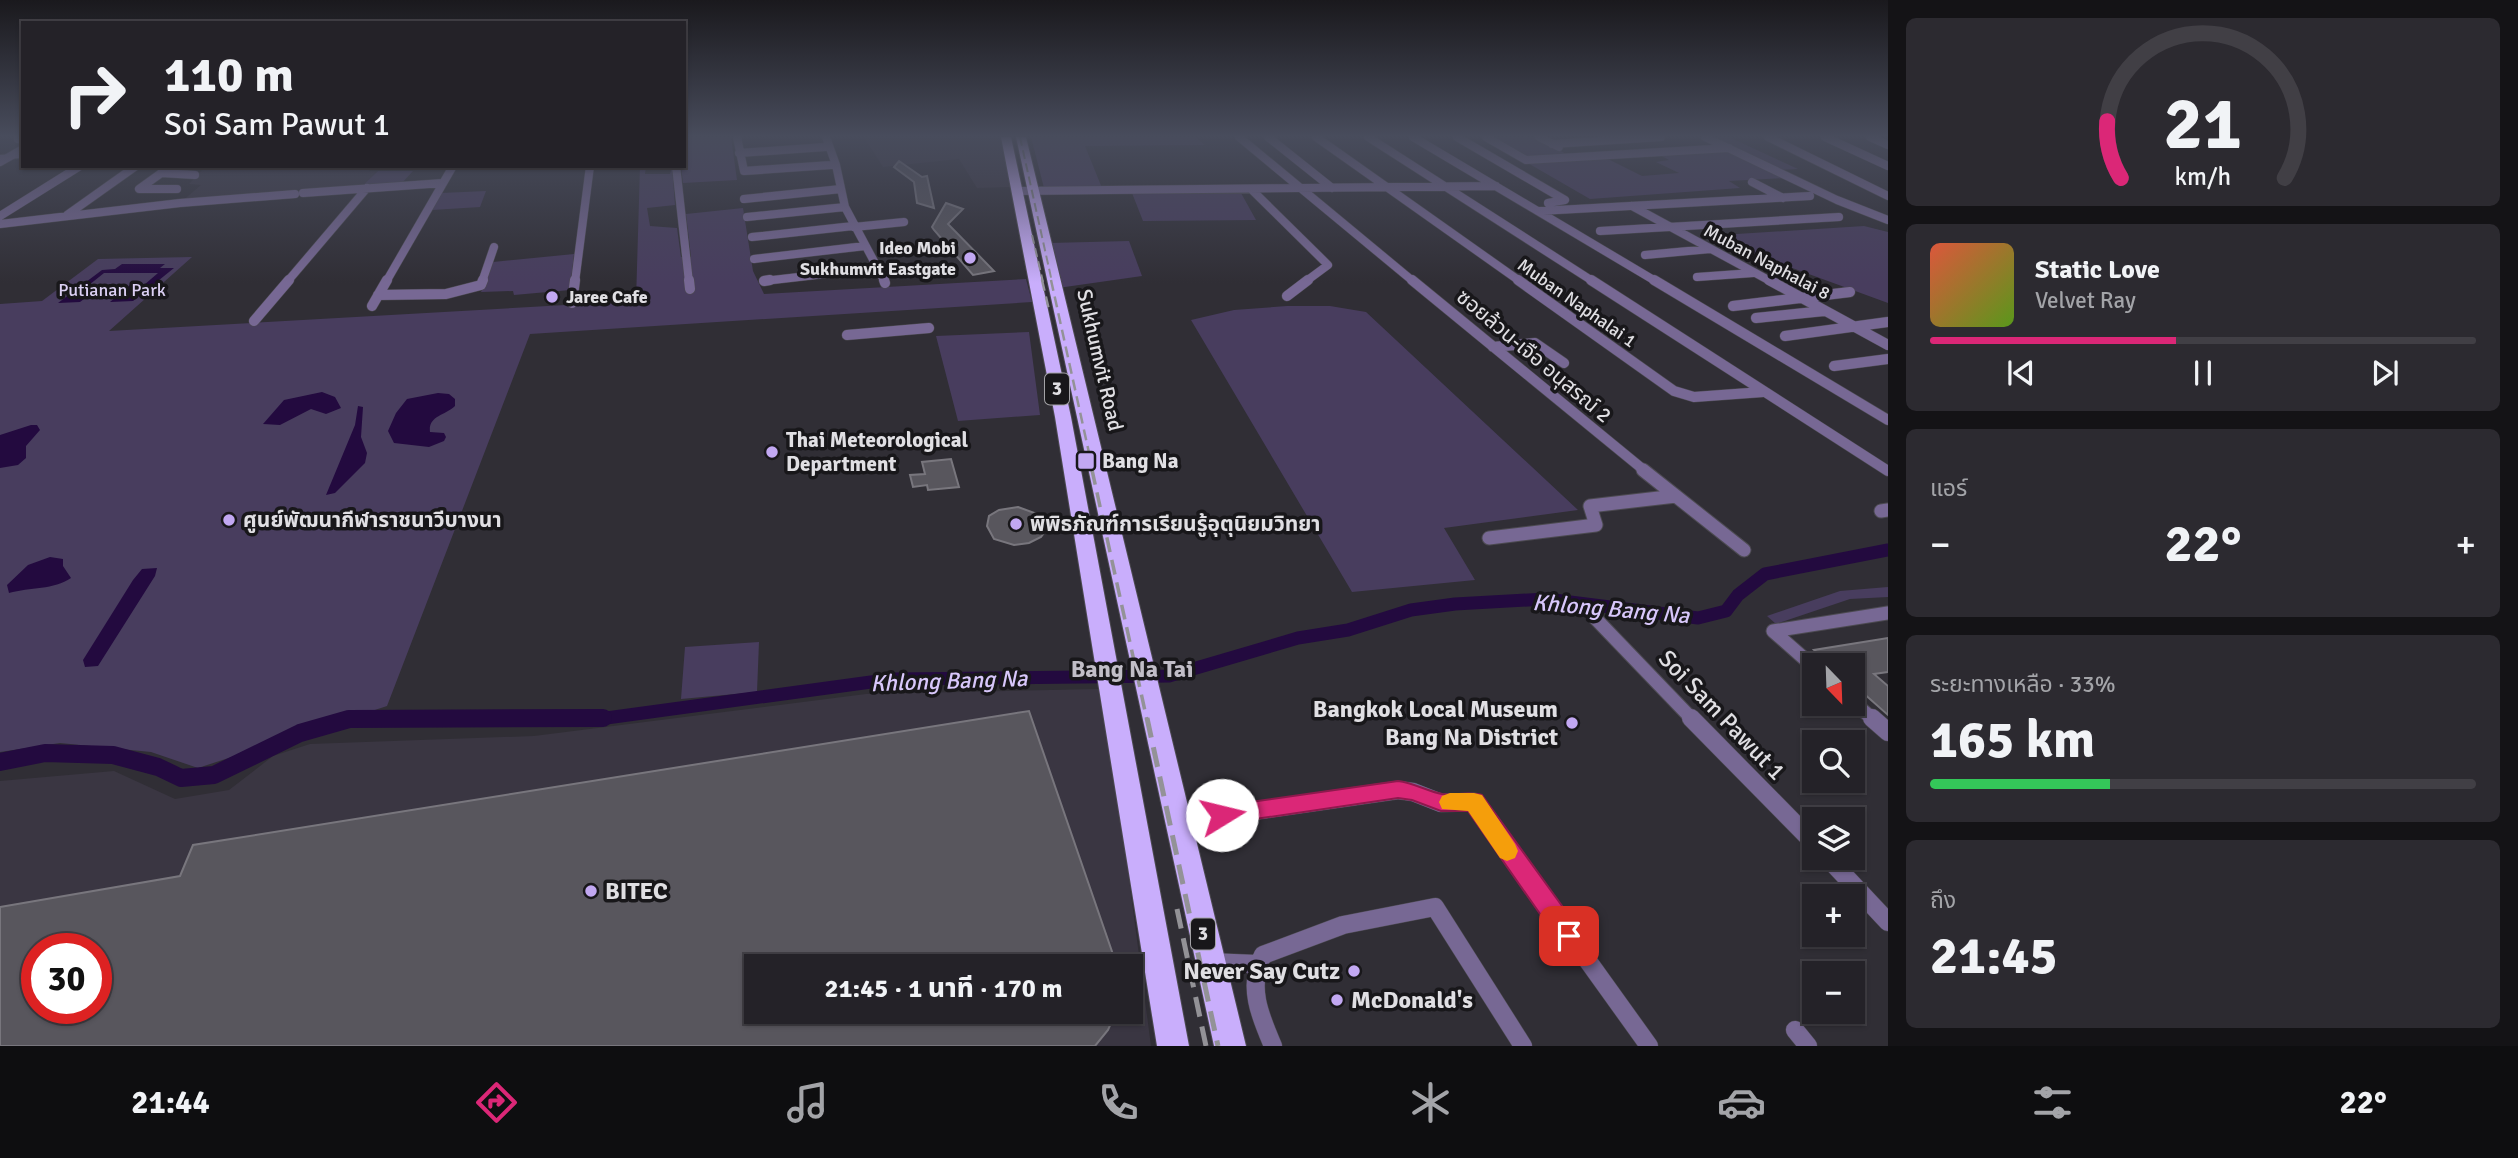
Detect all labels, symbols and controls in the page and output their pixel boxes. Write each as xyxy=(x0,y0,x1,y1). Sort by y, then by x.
text: 110 m xyxy=(164,45,294,105)
icon: right xyxy=(49,49,140,140)
text: 21 xyxy=(2164,80,2242,169)
text: Soi Sam Pawut 1 xyxy=(164,105,390,144)
text: km/h xyxy=(2175,161,2231,192)
street label: Muban Naphalai 8 xyxy=(1700,220,1834,304)
place label: Ideo Mobi Sukhumvit Eastgate xyxy=(800,237,956,280)
marker: Ideo Mobi Sukhumvit Eastgate xyxy=(962,250,978,266)
street label: Muban Naphalai 1 xyxy=(1513,254,1641,352)
text: Static Love xyxy=(2035,254,2160,286)
park label: Putianan Park xyxy=(58,279,166,301)
street label: ซอยล้วน-เจือ อนุสรณ์ 2 xyxy=(1451,284,1617,428)
place label: Jaree Cafe xyxy=(566,286,648,308)
text: Velvet Ray xyxy=(2035,286,2136,315)
street label: Sukhumvit Road xyxy=(1071,287,1129,433)
marker: Jaree Cafe xyxy=(544,289,560,305)
icon: previous xyxy=(2002,354,2040,392)
icon: pause xyxy=(2184,354,2222,392)
icon: next xyxy=(2366,354,2404,392)
road number: 3 xyxy=(1045,374,1069,404)
place label: Thai Meteorological Department xyxy=(786,427,968,477)
marker: Thai Meteorological Department xyxy=(764,444,780,460)
place label: Bang Na xyxy=(1102,448,1179,474)
marker: Bang Na xyxy=(1076,451,1096,471)
text: แอร์ xyxy=(1930,474,1967,503)
place label: ศูนย์พัฒนากีฬาราชนาวีบางนา xyxy=(243,507,502,533)
place label: พิพิธภัณฑ์การเรียนรู้อุตุนิยมวิทยา xyxy=(1030,511,1320,537)
marker: ศูนย์พัฒนากีฬาราชนาวีบางนา xyxy=(221,512,237,528)
text: 22° xyxy=(2165,512,2241,576)
marker: พิพิธภัณฑ์การเรียนรู้อุตุนิยมวิทยา xyxy=(1008,516,1024,532)
text: − xyxy=(1930,521,1951,568)
text: + xyxy=(2455,521,2476,568)
water label: Khlong Bang Na xyxy=(1531,588,1692,630)
street label: Soi Sam Pawut 1 xyxy=(1652,644,1792,786)
north arrow xyxy=(1802,653,1866,716)
map controls xyxy=(1802,653,1865,1024)
district label: Bang Na Tai xyxy=(1071,654,1193,684)
water label: Khlong Bang Na xyxy=(870,664,1029,698)
text: ระยะทางเหลือ · 33% xyxy=(1930,670,2116,699)
place label: Bangkok Local Museum Bang Na District xyxy=(1313,694,1558,752)
text: 165 km xyxy=(1930,708,2095,772)
marker: Bangkok Local Museum Bang Na District xyxy=(1564,715,1580,731)
button: search xyxy=(1802,730,1865,793)
position arrow xyxy=(1185,778,1259,852)
button: layers xyxy=(1802,807,1865,870)
place label: BITEC xyxy=(605,876,668,906)
marker: BITEC xyxy=(583,883,599,899)
button: + xyxy=(1802,884,1865,947)
text: ถึง xyxy=(1930,886,1956,915)
pin xyxy=(1539,906,1599,966)
icon: arrive xyxy=(1550,917,1588,955)
road number: 3 xyxy=(1191,918,1215,950)
text: 21:45 xyxy=(1930,924,2058,988)
speed limit sign: 30 xyxy=(21,933,112,1024)
place label: Never Say Cutz xyxy=(1183,956,1340,986)
button: − xyxy=(1802,961,1865,1024)
marker: Never Say Cutz xyxy=(1346,963,1362,979)
text: 21:45 · 1 นาที · 170 m xyxy=(824,973,1063,1005)
place label: McDonald's xyxy=(1351,985,1473,1015)
marker: McDonald's xyxy=(1329,992,1345,1008)
icon: directions xyxy=(472,1078,521,1127)
icon: music xyxy=(783,1078,832,1127)
icon: phone xyxy=(1094,1078,1143,1127)
icon: climate xyxy=(1406,1078,1455,1127)
icon: car xyxy=(1717,1078,1766,1127)
icon: filters xyxy=(2028,1078,2077,1127)
text: 21:44 xyxy=(131,1083,210,1122)
text: 22° xyxy=(2339,1083,2387,1122)

